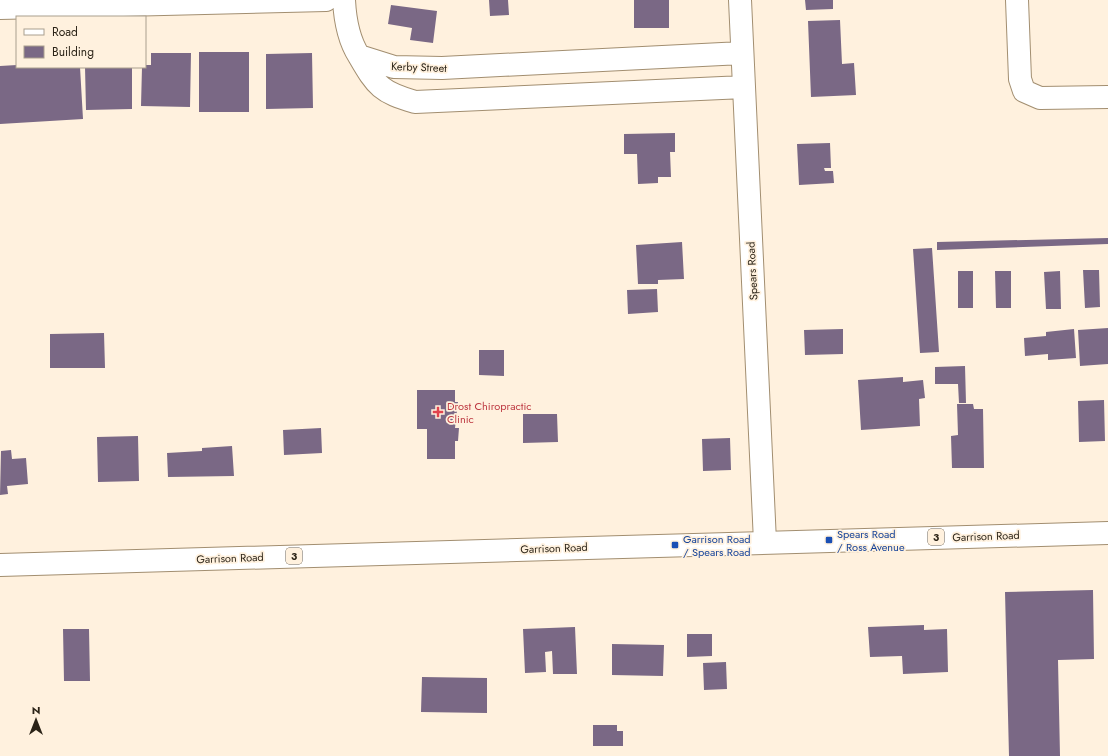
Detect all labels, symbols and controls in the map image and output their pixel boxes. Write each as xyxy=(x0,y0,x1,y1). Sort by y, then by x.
legend xyxy=(16,16,146,68)
text: Road xyxy=(52,23,78,41)
text: Building xyxy=(52,43,94,61)
street label: Kerby Street xyxy=(391,58,448,76)
street label: Spears Road xyxy=(742,241,762,301)
place label: Drost Chiropractic Clinic xyxy=(447,398,532,427)
marker: Drost Chiropractic Clinic xyxy=(432,406,444,418)
place label: Spears Road / Ross Avenue xyxy=(837,526,905,555)
street label: Garrison Road xyxy=(952,527,1020,545)
road number: 3 xyxy=(928,529,944,545)
place label: Garrison Road / Spears Road xyxy=(683,531,750,560)
marker: Spears Road / Ross Avenue xyxy=(824,535,834,545)
street label: Garrison Road xyxy=(520,539,588,557)
marker: Garrison Road / Spears Road xyxy=(670,540,680,550)
road number: 3 xyxy=(286,548,302,564)
street label: Garrison Road xyxy=(196,549,264,567)
north arrow xyxy=(16,700,56,740)
text: N xyxy=(32,702,40,718)

